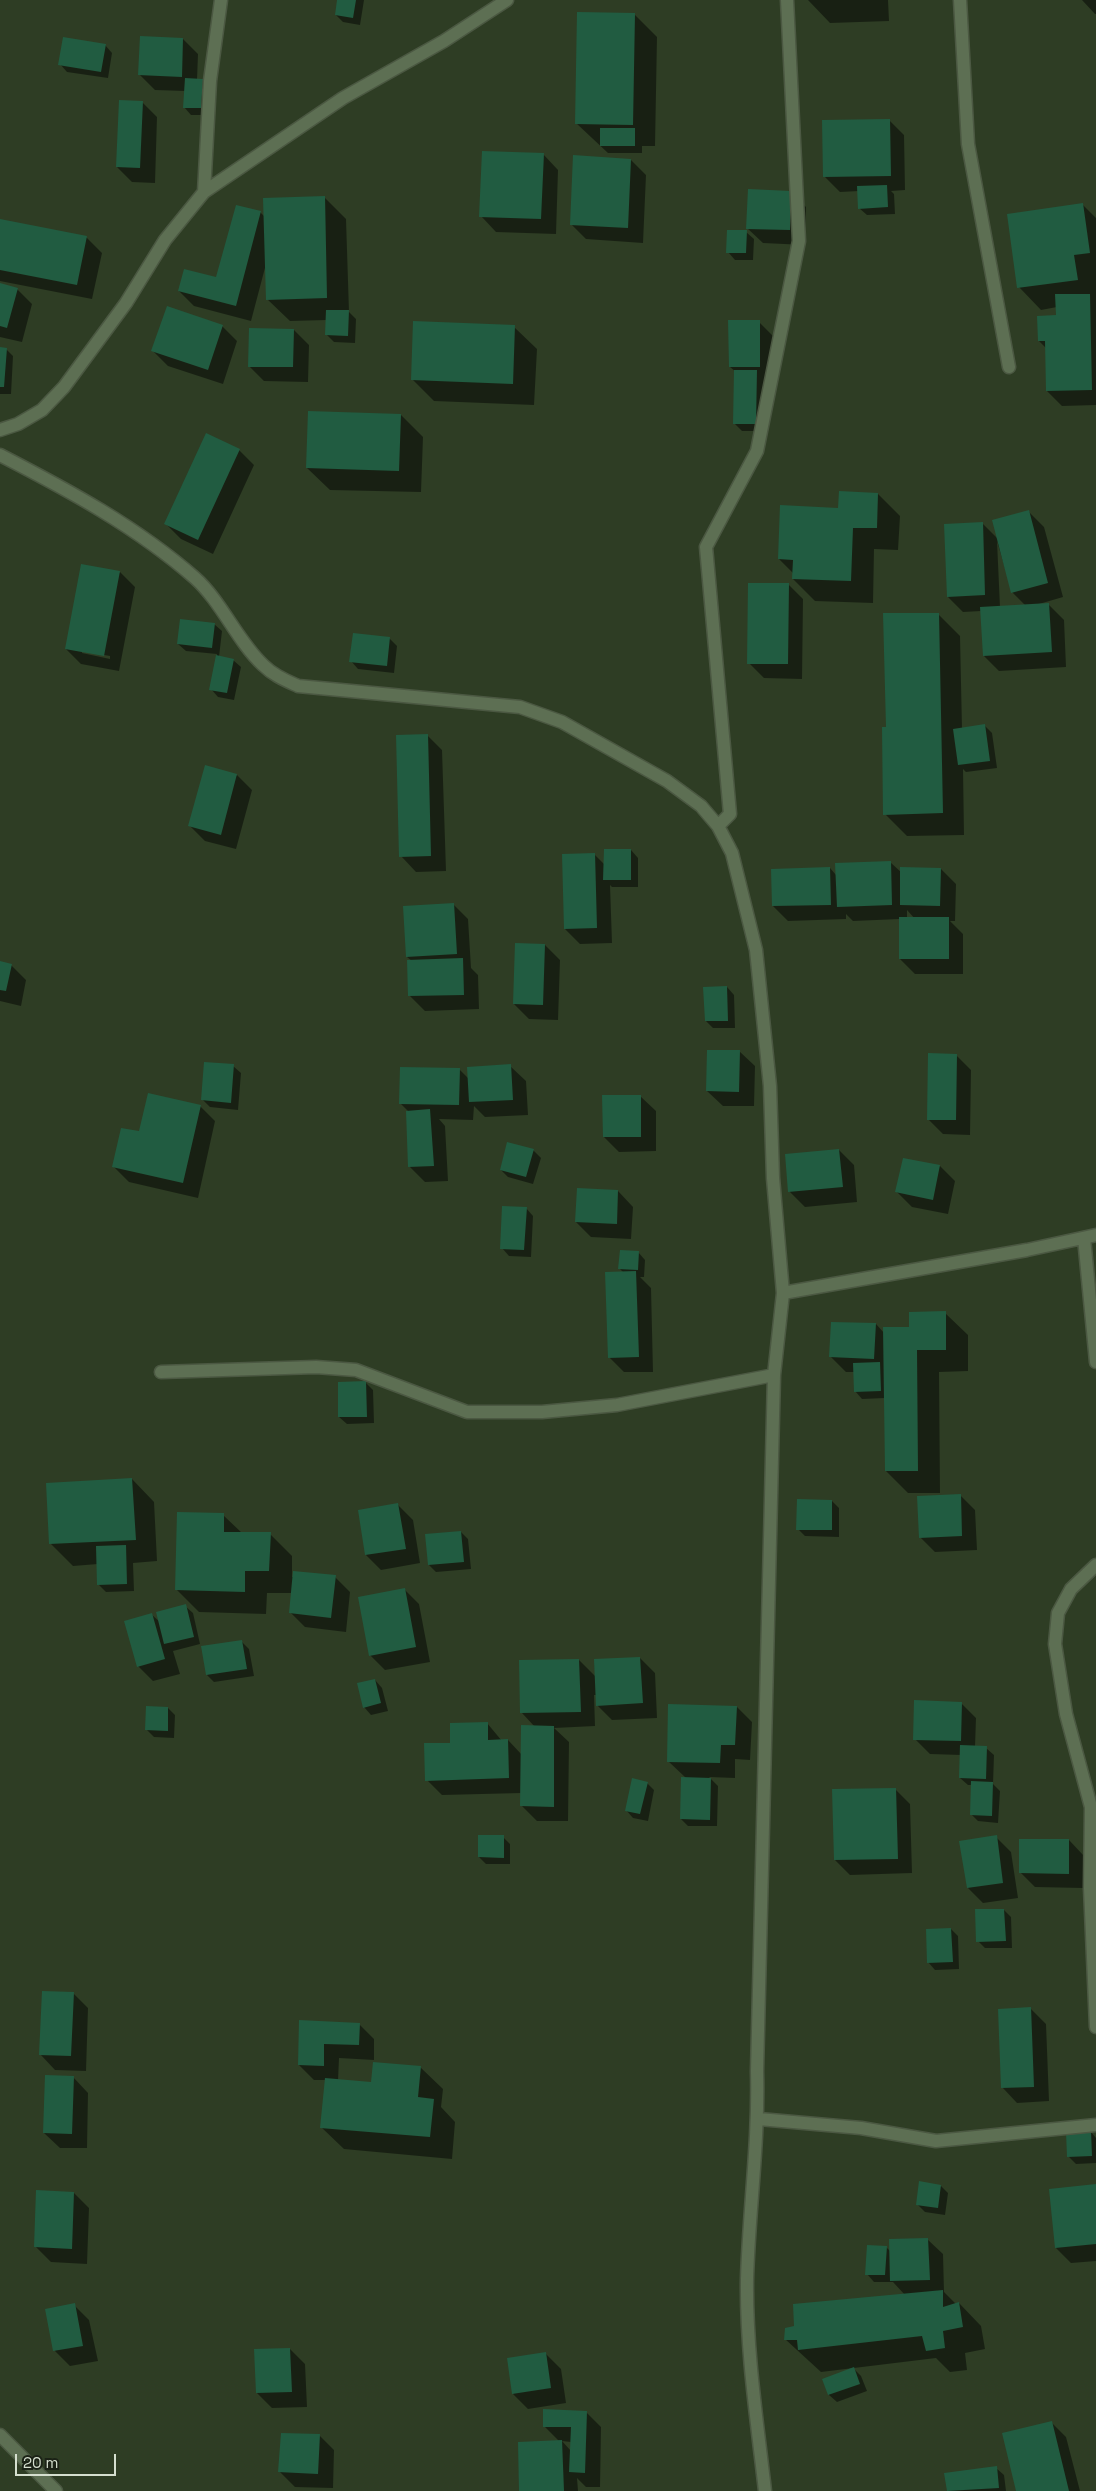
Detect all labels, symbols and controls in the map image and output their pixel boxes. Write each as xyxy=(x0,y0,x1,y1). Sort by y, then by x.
scale bar xyxy=(18,2444,119,2476)
text: 20 m xyxy=(23,2453,58,2472)

